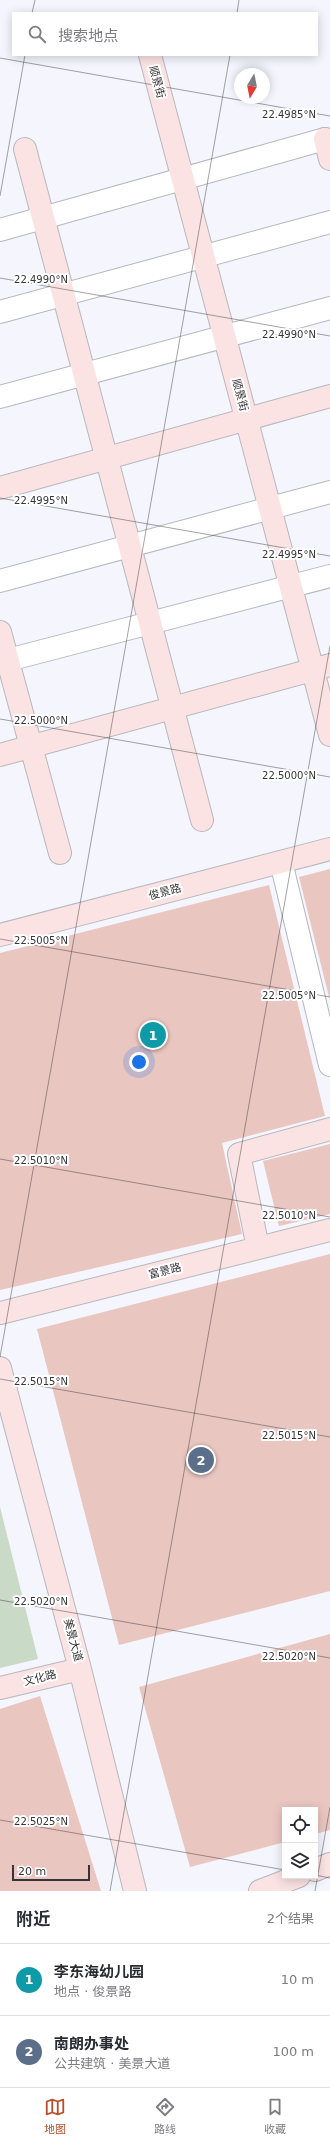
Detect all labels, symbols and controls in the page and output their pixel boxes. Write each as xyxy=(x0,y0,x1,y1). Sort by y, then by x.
search box xyxy=(12,12,318,56)
icon: search xyxy=(26,23,48,45)
text: 搜索地点 xyxy=(58,27,118,45)
street label: 顺景街 xyxy=(146,64,168,100)
north arrow xyxy=(234,68,270,104)
text: 22.4985°N xyxy=(262,109,316,120)
text: 22.4990°N xyxy=(14,274,68,285)
text: 22.4990°N xyxy=(262,329,316,340)
street label: 顺景街 xyxy=(229,377,251,413)
text: 22.4995°N xyxy=(14,495,68,506)
text: 22.4995°N xyxy=(262,549,316,560)
text: 22.5000°N xyxy=(14,715,68,726)
text: 22.5000°N xyxy=(262,770,316,781)
street label: 俊景路 xyxy=(147,881,183,903)
text: 22.5005°N xyxy=(14,935,68,946)
text: 22.5005°N xyxy=(262,990,316,1001)
pin: 1 xyxy=(140,1020,166,1050)
your location xyxy=(129,1052,149,1072)
text: 22.5010°N xyxy=(14,1155,68,1166)
text: 22.5010°N xyxy=(262,1210,316,1221)
street label: 富景路 xyxy=(147,1261,183,1281)
text: 22.5015°N xyxy=(14,1376,68,1387)
text: 22.5015°N xyxy=(262,1430,316,1441)
pin: 2 xyxy=(188,1445,214,1475)
text: 22.5020°N xyxy=(14,1596,68,1607)
street label: 美景大道 xyxy=(61,1617,85,1663)
text: 22.5020°N xyxy=(262,1651,316,1662)
street label: 文化路 xyxy=(22,1668,58,1688)
map controls xyxy=(282,1807,318,1879)
button: locate xyxy=(282,1807,318,1843)
text: 22.5025°N xyxy=(14,1816,68,1827)
button: layers xyxy=(282,1843,318,1879)
scale bar xyxy=(12,1863,90,1882)
text: 20 m xyxy=(18,1865,46,1878)
text: 附近 xyxy=(16,1909,50,1929)
text: 2个结果 xyxy=(267,1911,314,1926)
text: 李东海幼儿园 xyxy=(54,1963,144,1981)
text: 1 xyxy=(24,1972,34,1987)
text: 10 m xyxy=(281,1972,314,1987)
text: 地点 · 俊景路 xyxy=(54,1984,131,1999)
text: 南朗办事处 xyxy=(54,2035,129,2053)
text: 2 xyxy=(24,2044,34,2059)
text: 100 m xyxy=(272,2044,314,2059)
text: 公共建筑 · 美景大道 xyxy=(54,2056,170,2071)
tab: 地图 xyxy=(44,2096,66,2136)
tab: 路线 xyxy=(154,2096,176,2136)
tab: 收藏 xyxy=(264,2096,286,2136)

